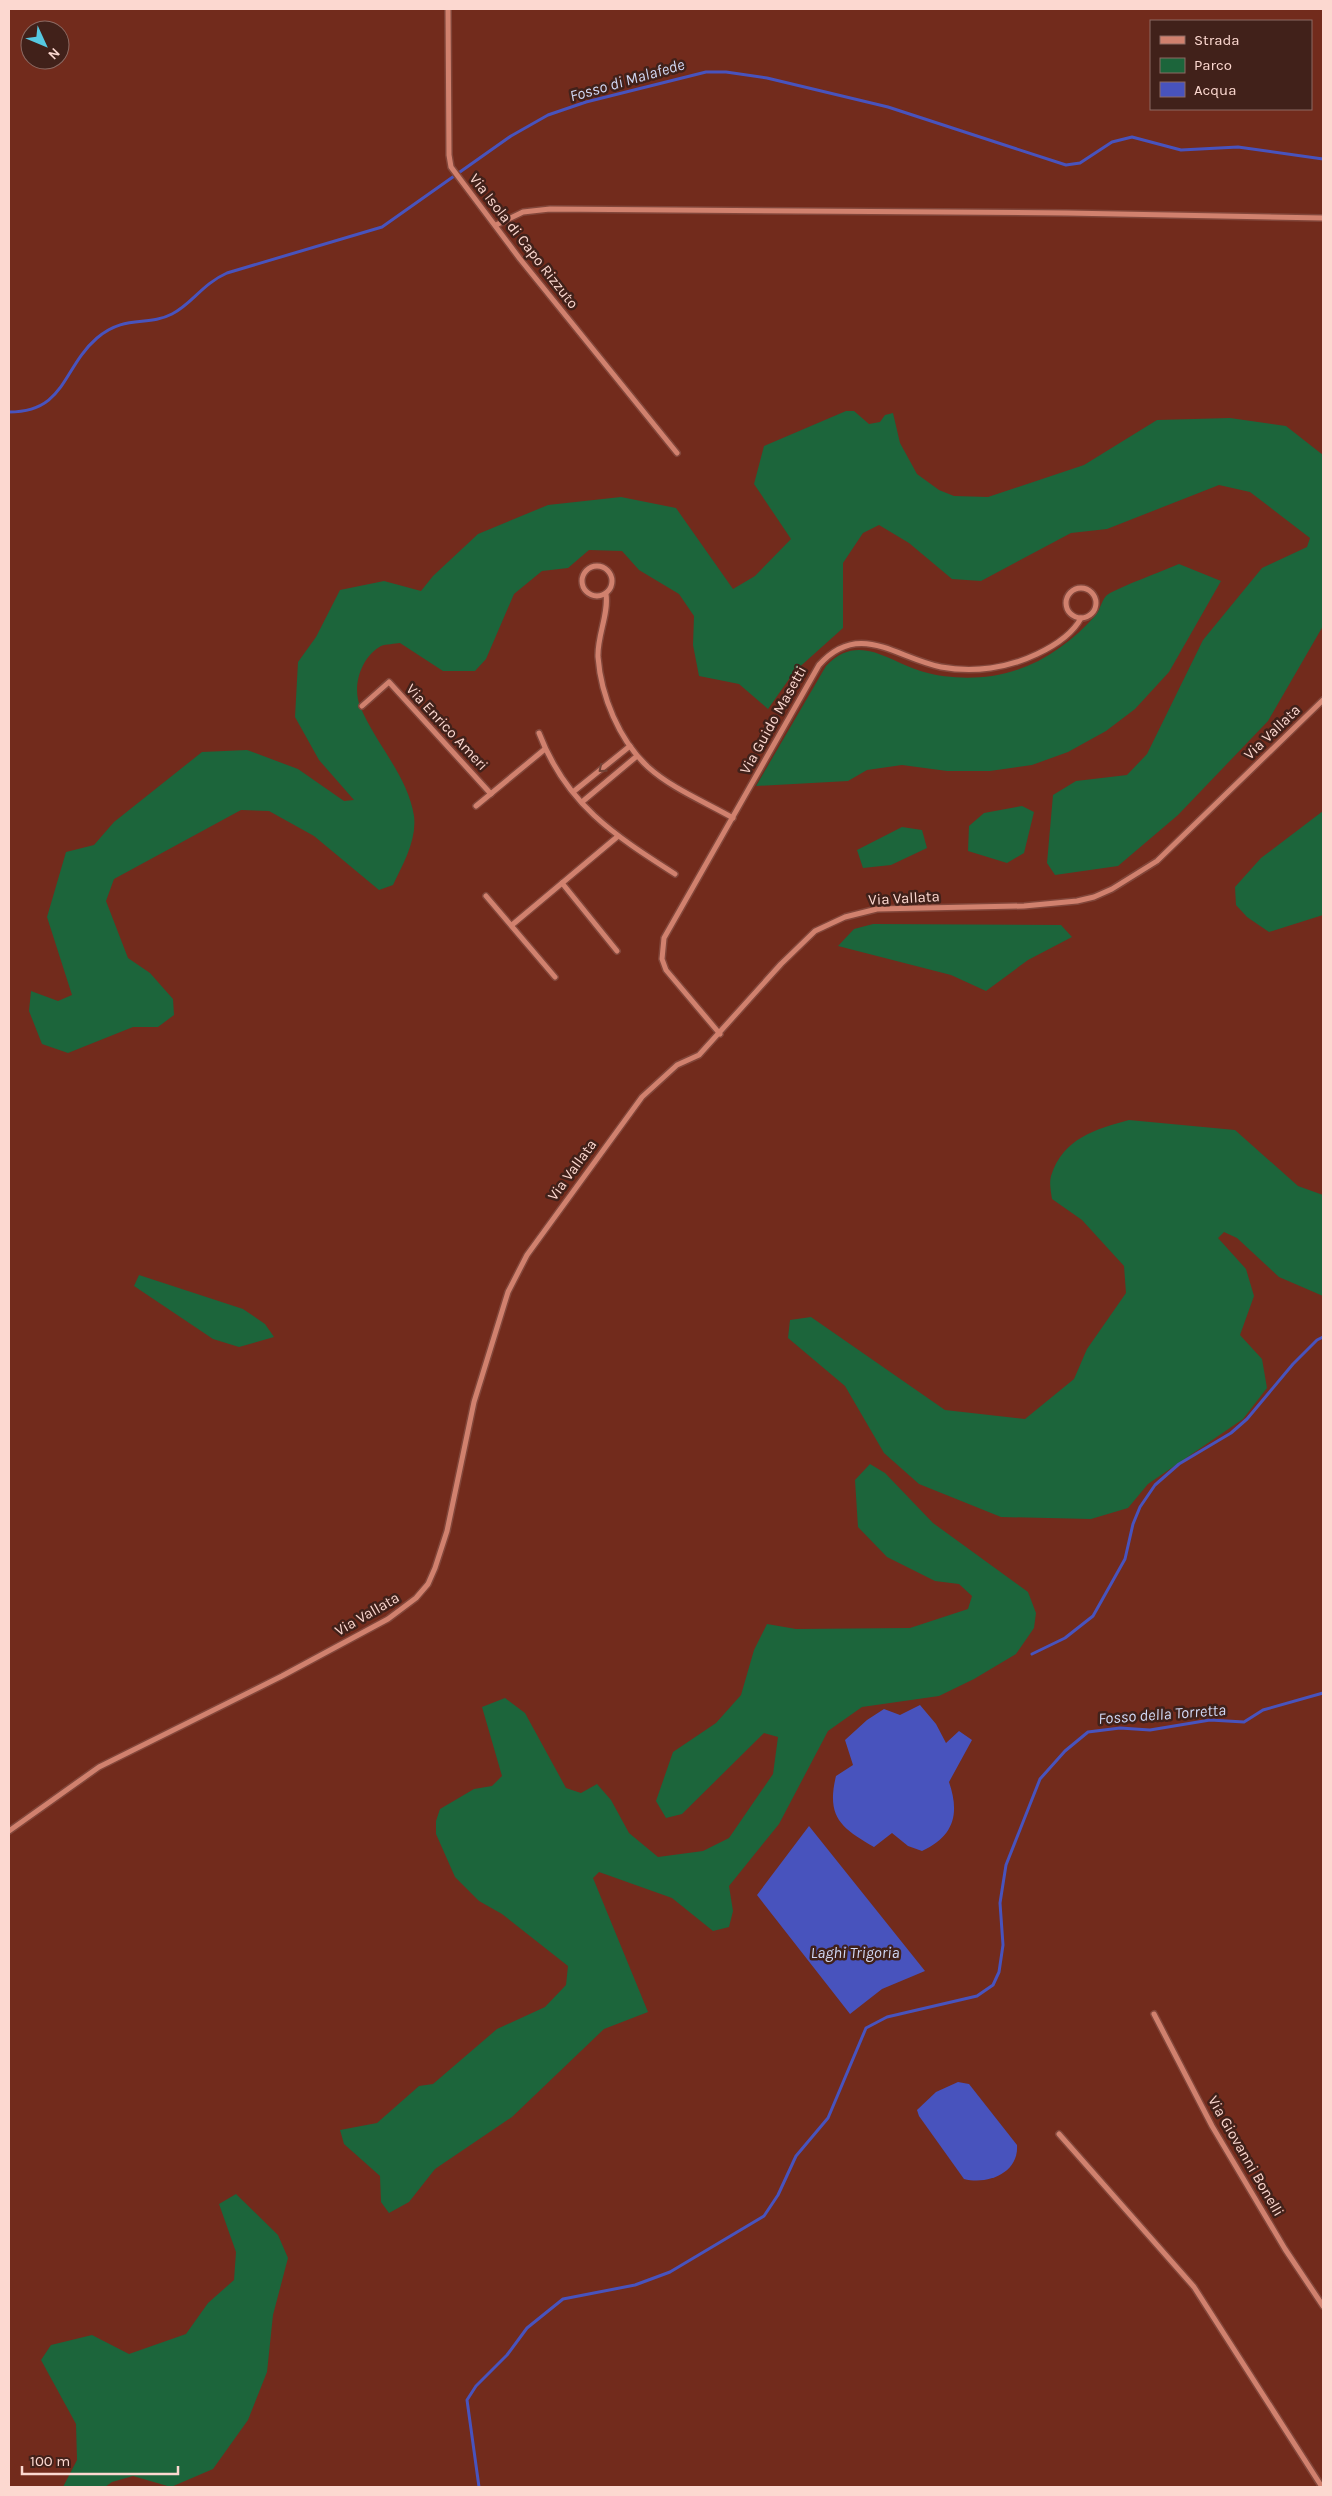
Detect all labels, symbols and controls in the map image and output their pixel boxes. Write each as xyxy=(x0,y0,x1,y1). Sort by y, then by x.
north arrow xyxy=(20,20,70,70)
legend xyxy=(1150,20,1312,110)
text: Strada xyxy=(1194,31,1240,49)
text: N xyxy=(44,44,64,63)
water label: Fosso di Malafede xyxy=(567,54,687,105)
text: Parco xyxy=(1194,56,1232,74)
text: Acqua xyxy=(1194,81,1236,99)
street label: Via Isola di Capo Rizzuto xyxy=(466,170,582,312)
street label: Via Guido Masetti xyxy=(736,663,810,777)
street label: Via Enrico Ameri xyxy=(402,680,492,774)
street label: Via Vallata xyxy=(1240,701,1304,763)
one-way arrow xyxy=(598,763,607,772)
street label: Via Vallata xyxy=(868,887,940,909)
street label: Via Vallata xyxy=(544,1136,600,1204)
street label: Via Vallata xyxy=(332,1588,402,1640)
water label: Fosso della Torretta xyxy=(1097,1700,1227,1728)
water label: Laghi Trigoria xyxy=(810,1943,900,1962)
street label: Via Giovanni Bonelli xyxy=(1204,2093,1288,2219)
scale bar xyxy=(22,2444,179,2476)
text: 100 m xyxy=(30,2452,70,2470)

